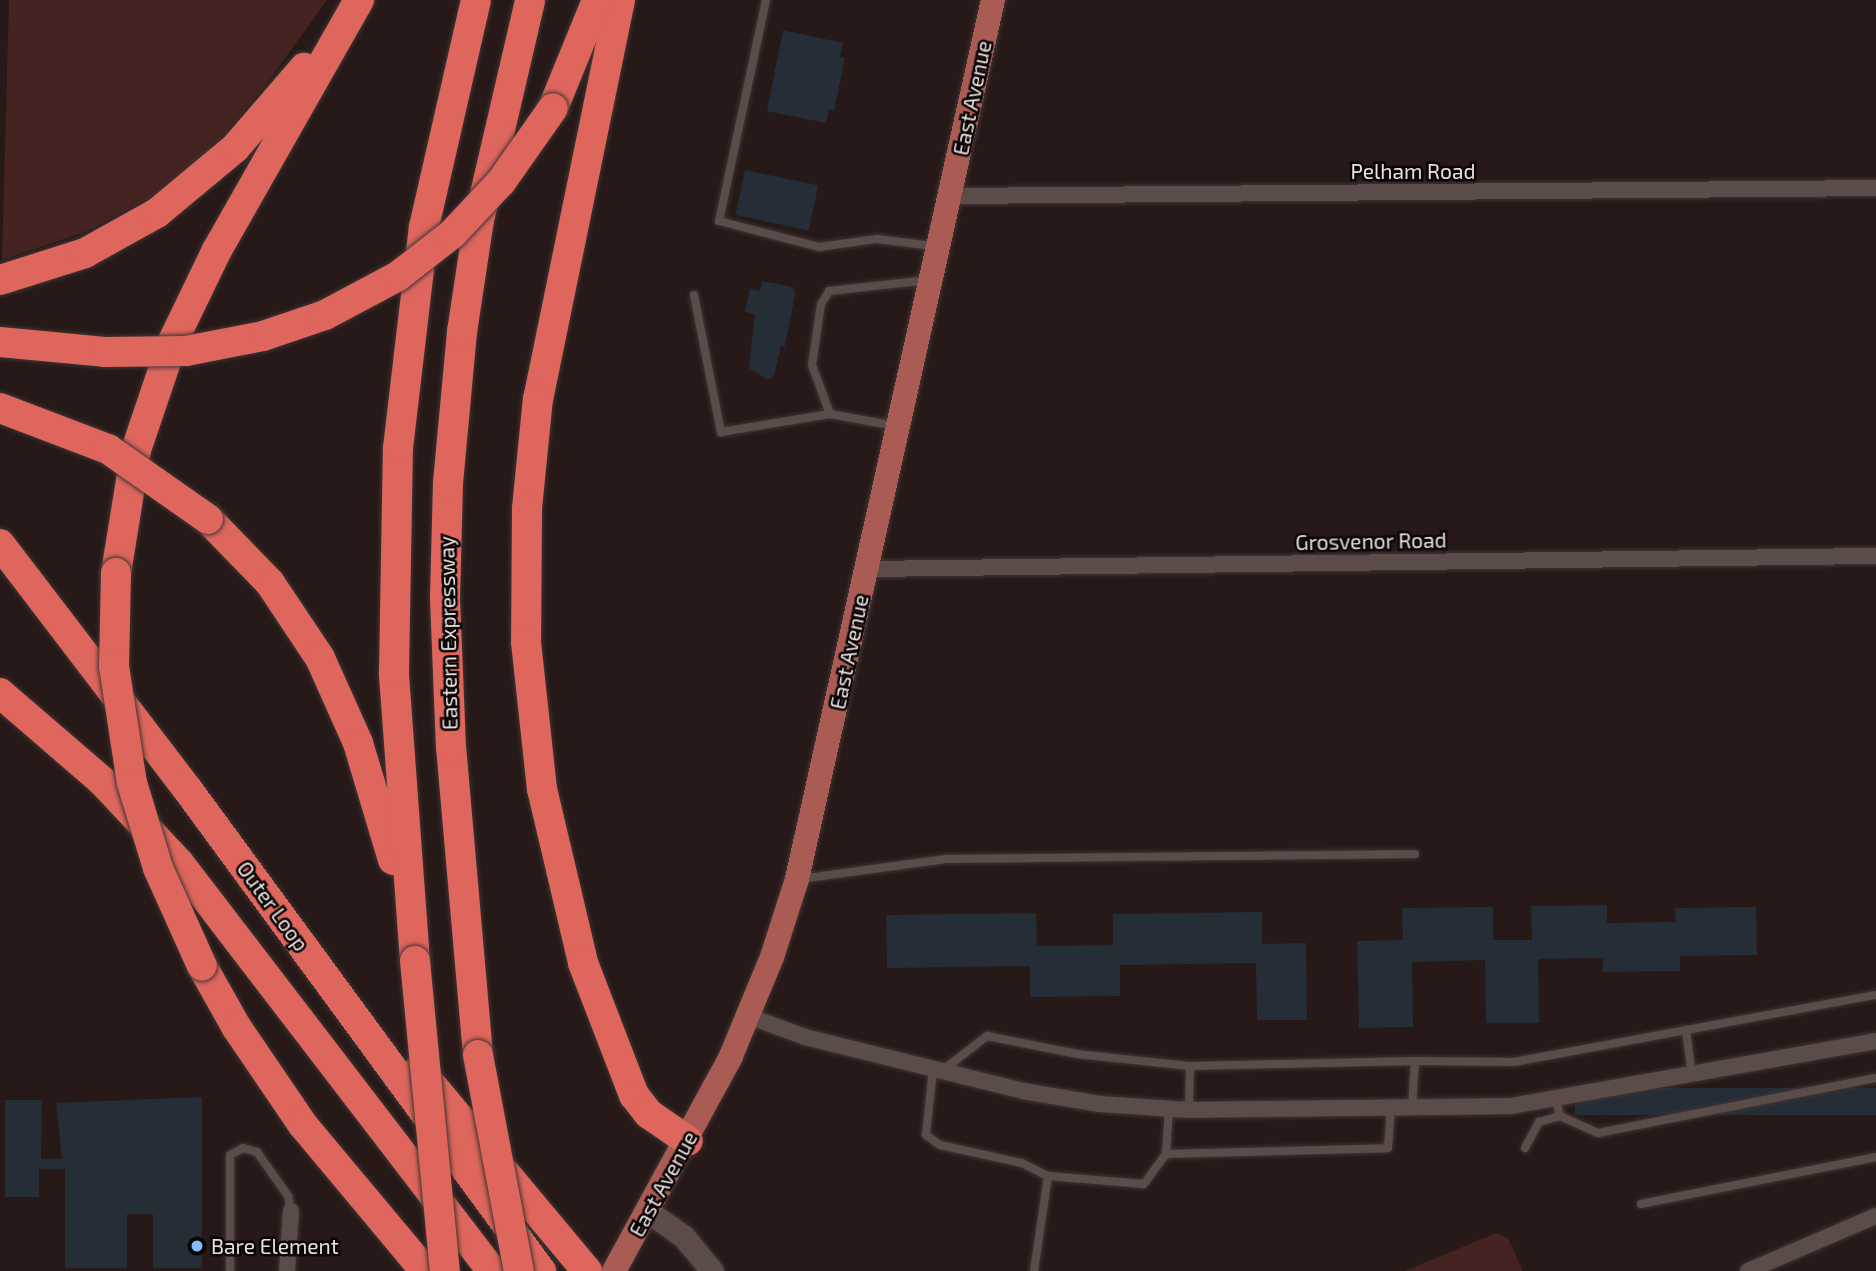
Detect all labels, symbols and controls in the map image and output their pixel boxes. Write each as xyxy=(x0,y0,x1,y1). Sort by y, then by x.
street label: East Avenue xyxy=(948,38,996,158)
street label: Pelham Road xyxy=(1351,158,1475,184)
street label: Grosvenor Road xyxy=(1295,527,1447,555)
street label: Eastern Expressway xyxy=(434,536,462,730)
street label: East Avenue xyxy=(825,592,873,712)
street label: Outer Loop xyxy=(232,856,314,956)
street label: East Avenue xyxy=(624,1127,702,1241)
place label: Bare Element xyxy=(211,1233,339,1259)
marker: Bare Element xyxy=(189,1238,205,1254)

